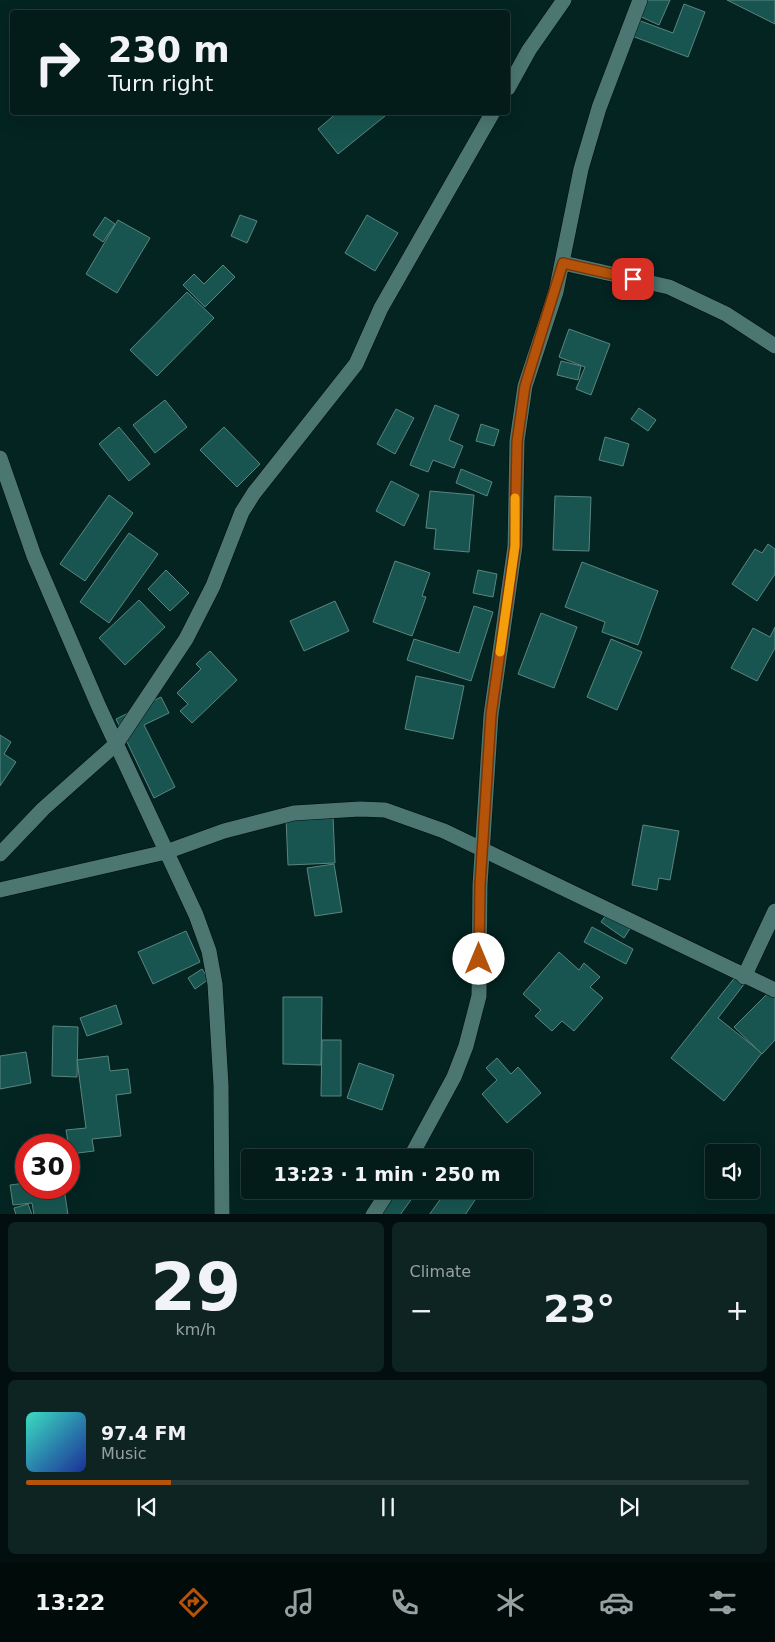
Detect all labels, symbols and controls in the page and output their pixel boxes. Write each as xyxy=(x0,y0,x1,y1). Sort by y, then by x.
icon: right xyxy=(25,30,90,95)
text: 230 m xyxy=(108,30,230,70)
text: Turn right xyxy=(108,71,213,96)
pin xyxy=(612,258,654,300)
icon: arrive xyxy=(619,265,647,293)
position arrow xyxy=(452,932,504,984)
speed limit sign: 30 xyxy=(15,1134,80,1199)
map controls xyxy=(705,1144,760,1199)
button: sound xyxy=(705,1144,760,1199)
text: 13:23 · 1 min · 250 m xyxy=(273,1163,501,1185)
text: 29 xyxy=(151,1250,241,1325)
text: Climate xyxy=(410,1262,471,1281)
text: 23° xyxy=(543,1287,615,1331)
text: − xyxy=(410,1294,433,1327)
text: + xyxy=(726,1294,749,1327)
text: km/h xyxy=(176,1320,216,1339)
text: 97.4 FM xyxy=(101,1422,186,1444)
text: Music xyxy=(101,1444,147,1463)
icon: previous xyxy=(133,1493,161,1521)
icon: pause xyxy=(374,1493,402,1521)
icon: next xyxy=(615,1493,643,1521)
icon: directions xyxy=(176,1585,211,1620)
icon: music xyxy=(282,1585,317,1620)
icon: phone xyxy=(387,1585,422,1620)
icon: climate xyxy=(493,1585,528,1620)
icon: car xyxy=(599,1585,634,1620)
icon: filters xyxy=(705,1585,740,1620)
text: 13:22 xyxy=(35,1590,105,1615)

